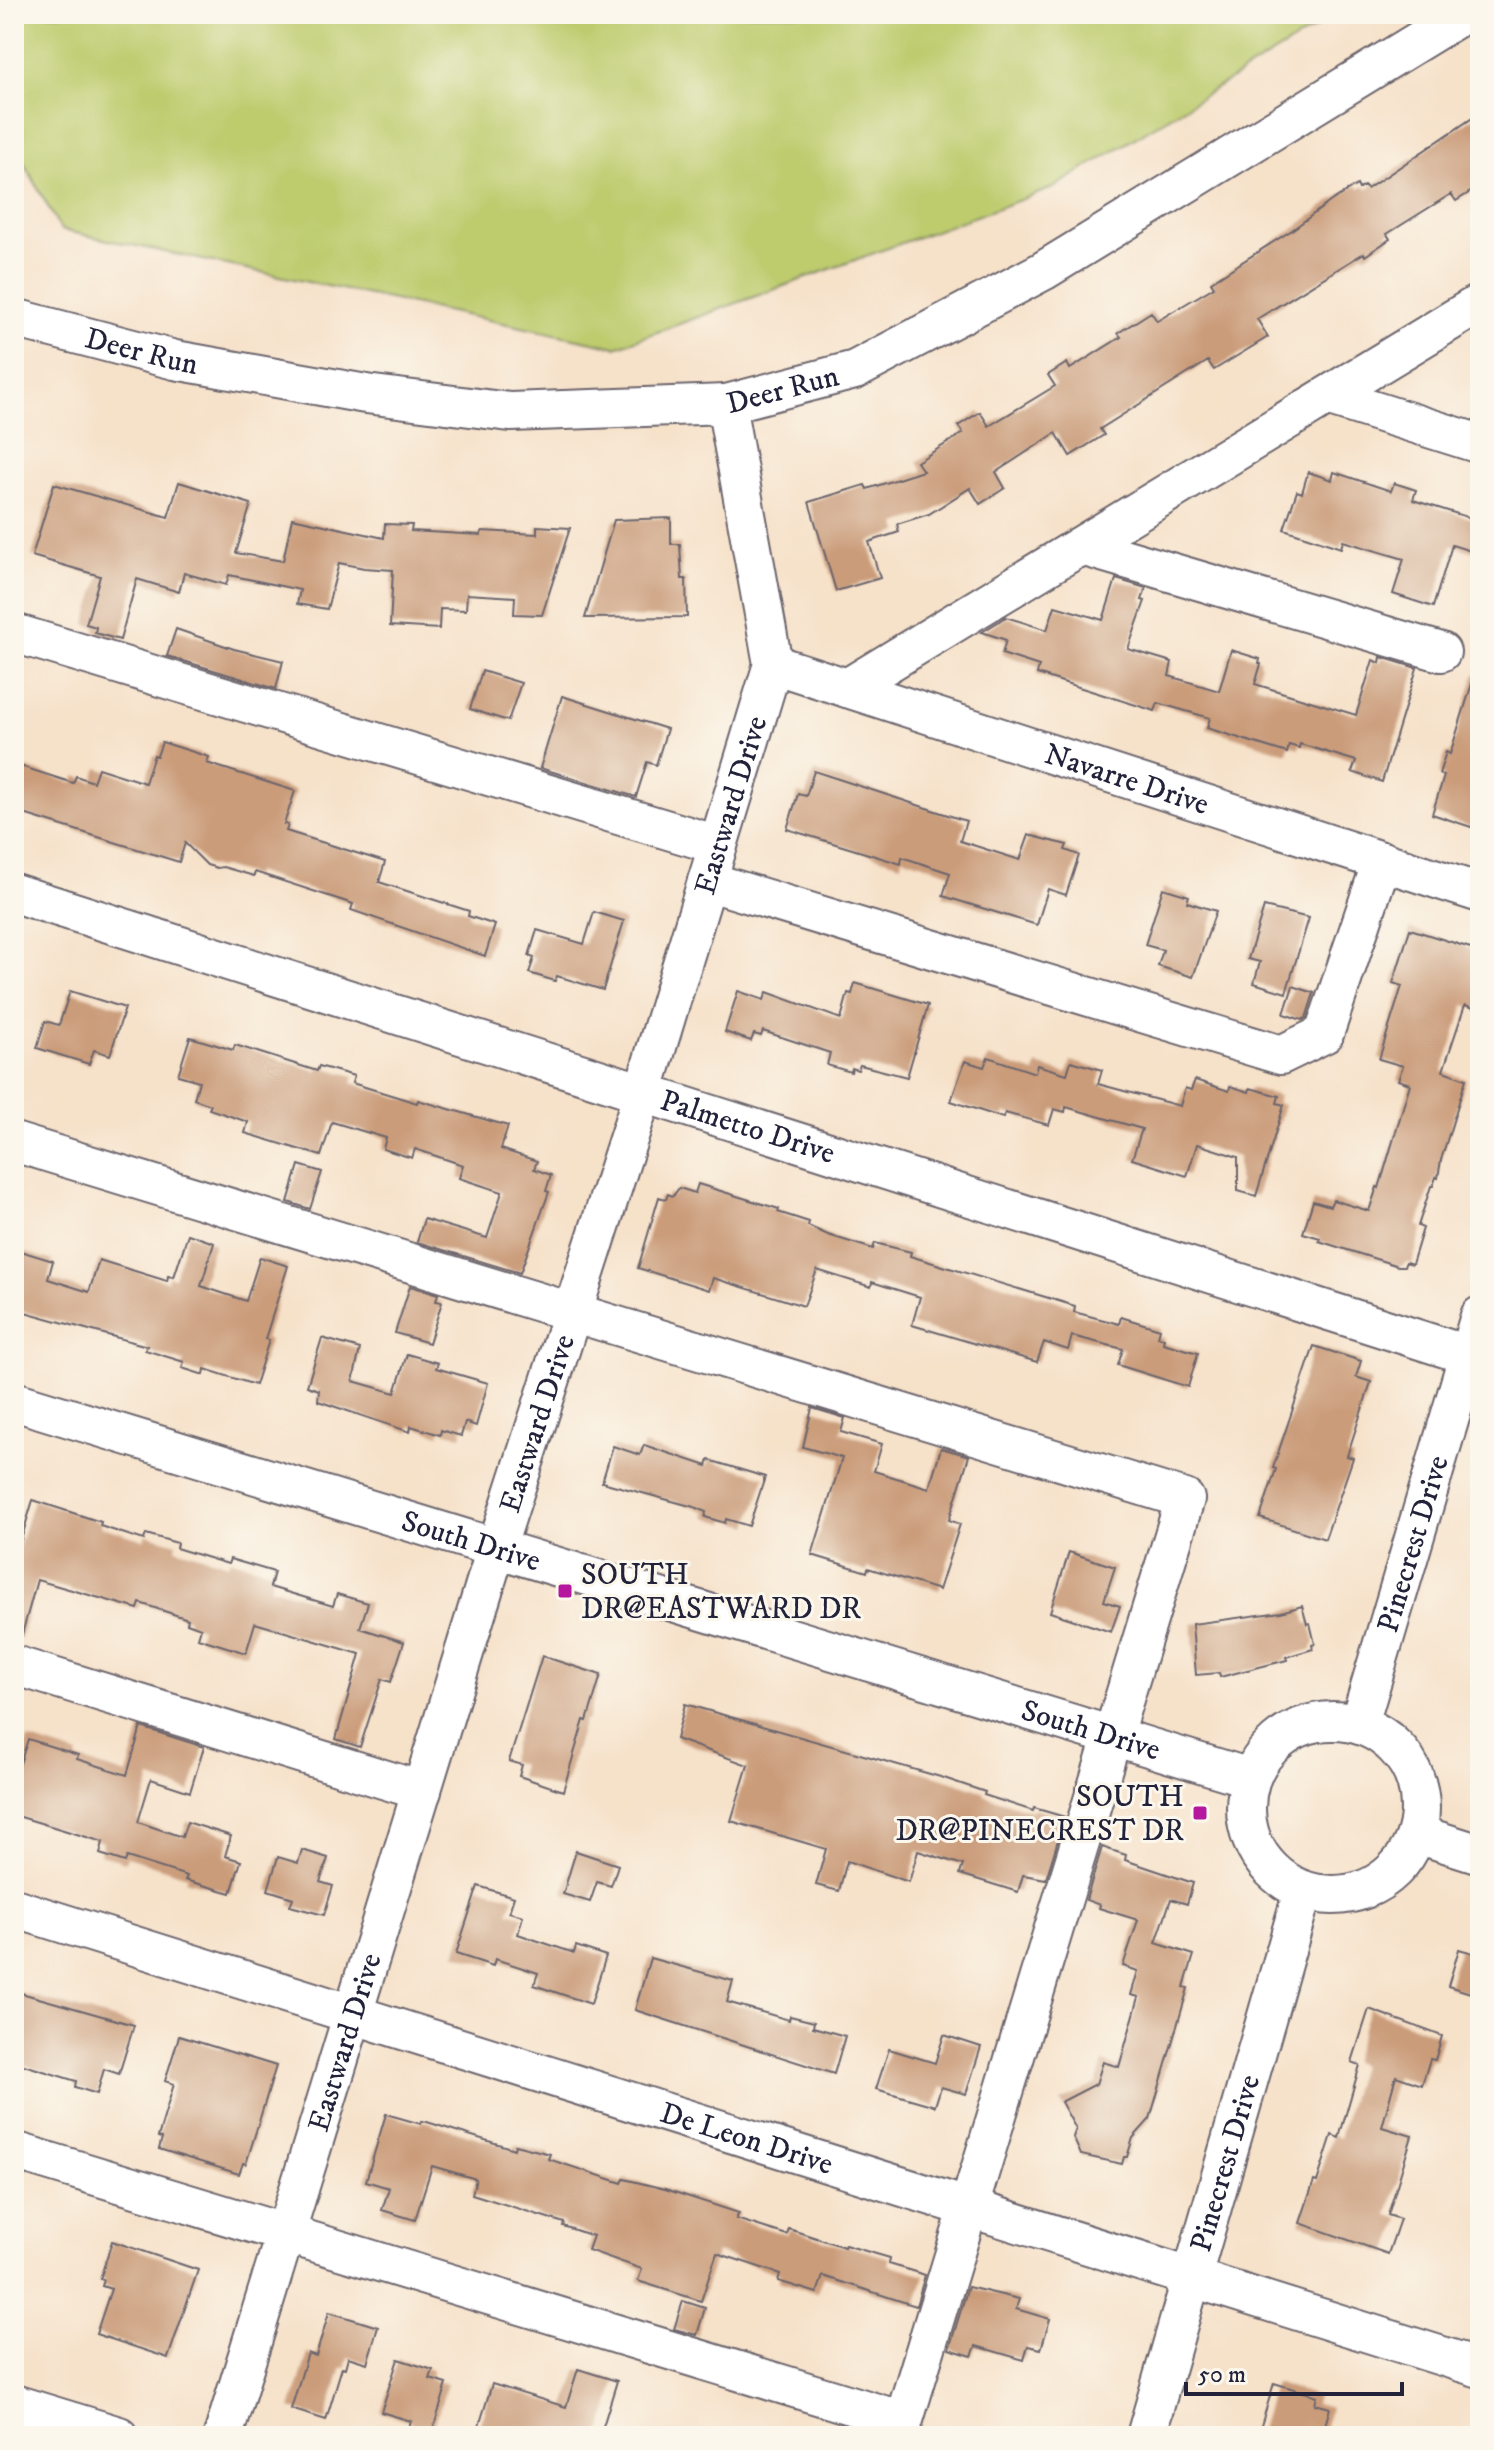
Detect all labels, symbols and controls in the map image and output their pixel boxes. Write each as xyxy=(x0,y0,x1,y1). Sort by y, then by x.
street label: Deer Run xyxy=(81,320,201,384)
street label: Deer Run xyxy=(723,358,843,423)
street label: Eastward Drive xyxy=(687,712,776,899)
street label: Navarre Drive xyxy=(1040,736,1213,824)
street label: Palmetto Drive xyxy=(655,1083,839,1173)
street label: Eastward Drive xyxy=(492,1330,584,1518)
street label: Pinecrest Drive xyxy=(1370,1451,1458,1637)
street label: South Drive xyxy=(397,1503,545,1581)
place label: SOUTH DR@EASTWARD DR xyxy=(581,1557,861,1628)
marker: SOUTH DR@EASTWARD DR xyxy=(556,1582,574,1600)
street label: South Drive xyxy=(1017,1692,1165,1770)
place label: SOUTH DR@PINECREST DR xyxy=(896,1779,1184,1850)
marker: SOUTH DR@PINECREST DR xyxy=(1191,1804,1209,1822)
street label: Eastward Drive xyxy=(301,1949,390,2136)
street label: Pinecrest Drive xyxy=(1183,2071,1269,2256)
street label: De Leon Drive xyxy=(655,2095,837,2184)
scale bar xyxy=(1186,2346,1402,2396)
text: 50 m xyxy=(1198,2360,1246,2390)

